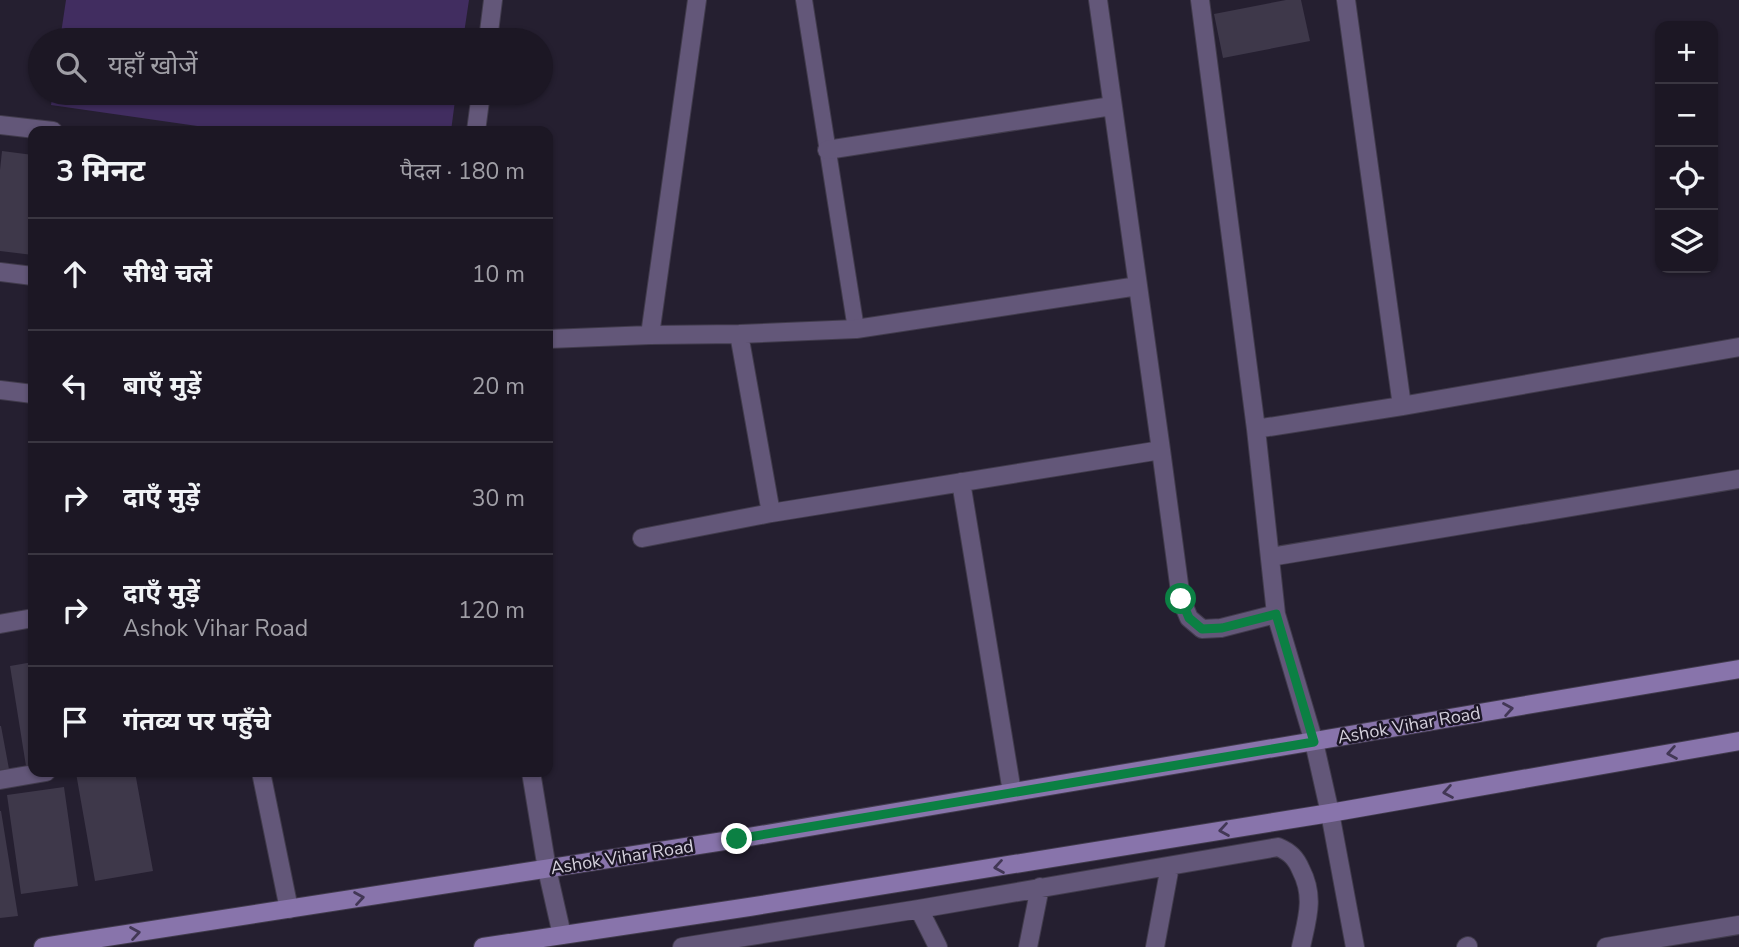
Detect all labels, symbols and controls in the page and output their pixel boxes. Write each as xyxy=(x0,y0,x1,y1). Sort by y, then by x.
map controls xyxy=(1655,21,1718,273)
button: + xyxy=(1655,21,1718,84)
search box xyxy=(28,28,553,105)
icon: search xyxy=(52,48,90,86)
text: यहाँ खोजें xyxy=(108,48,198,83)
button: − xyxy=(1655,84,1718,147)
button: locate xyxy=(1655,147,1718,210)
text: 3 मिनट xyxy=(56,151,145,192)
text: पैदल · 180 m xyxy=(400,156,525,187)
button: layers xyxy=(1655,210,1718,273)
icon: ahead xyxy=(56,255,94,293)
text: सीधे चलें xyxy=(123,256,212,291)
text: 10 m xyxy=(472,259,525,290)
icon: left xyxy=(56,367,94,405)
text: बाएँ मुड़ें xyxy=(123,368,201,403)
text: 20 m xyxy=(472,371,525,402)
icon: right xyxy=(56,479,94,517)
text: दाएँ मुड़ें xyxy=(123,480,200,515)
text: 30 m xyxy=(472,483,525,514)
text: दाएँ मुड़ें xyxy=(123,576,200,611)
route start xyxy=(1165,583,1196,614)
icon: right xyxy=(56,591,94,629)
text: 120 m xyxy=(458,595,525,626)
text: Ashok Vihar Road xyxy=(123,613,308,644)
street label: Ashok Vihar Road xyxy=(1336,701,1482,749)
one-way arrow xyxy=(1502,702,1514,717)
icon: arrive xyxy=(56,703,94,741)
text: गंतव्य पर पहुँचे xyxy=(123,704,271,739)
one-way arrow xyxy=(1666,744,1678,759)
one-way arrow xyxy=(1442,784,1454,799)
one-way arrow xyxy=(1218,822,1229,837)
route end xyxy=(721,823,752,854)
street label: Ashok Vihar Road xyxy=(549,834,695,880)
one-way arrow xyxy=(993,859,1005,874)
one-way arrow xyxy=(353,891,365,906)
one-way arrow xyxy=(129,926,140,941)

